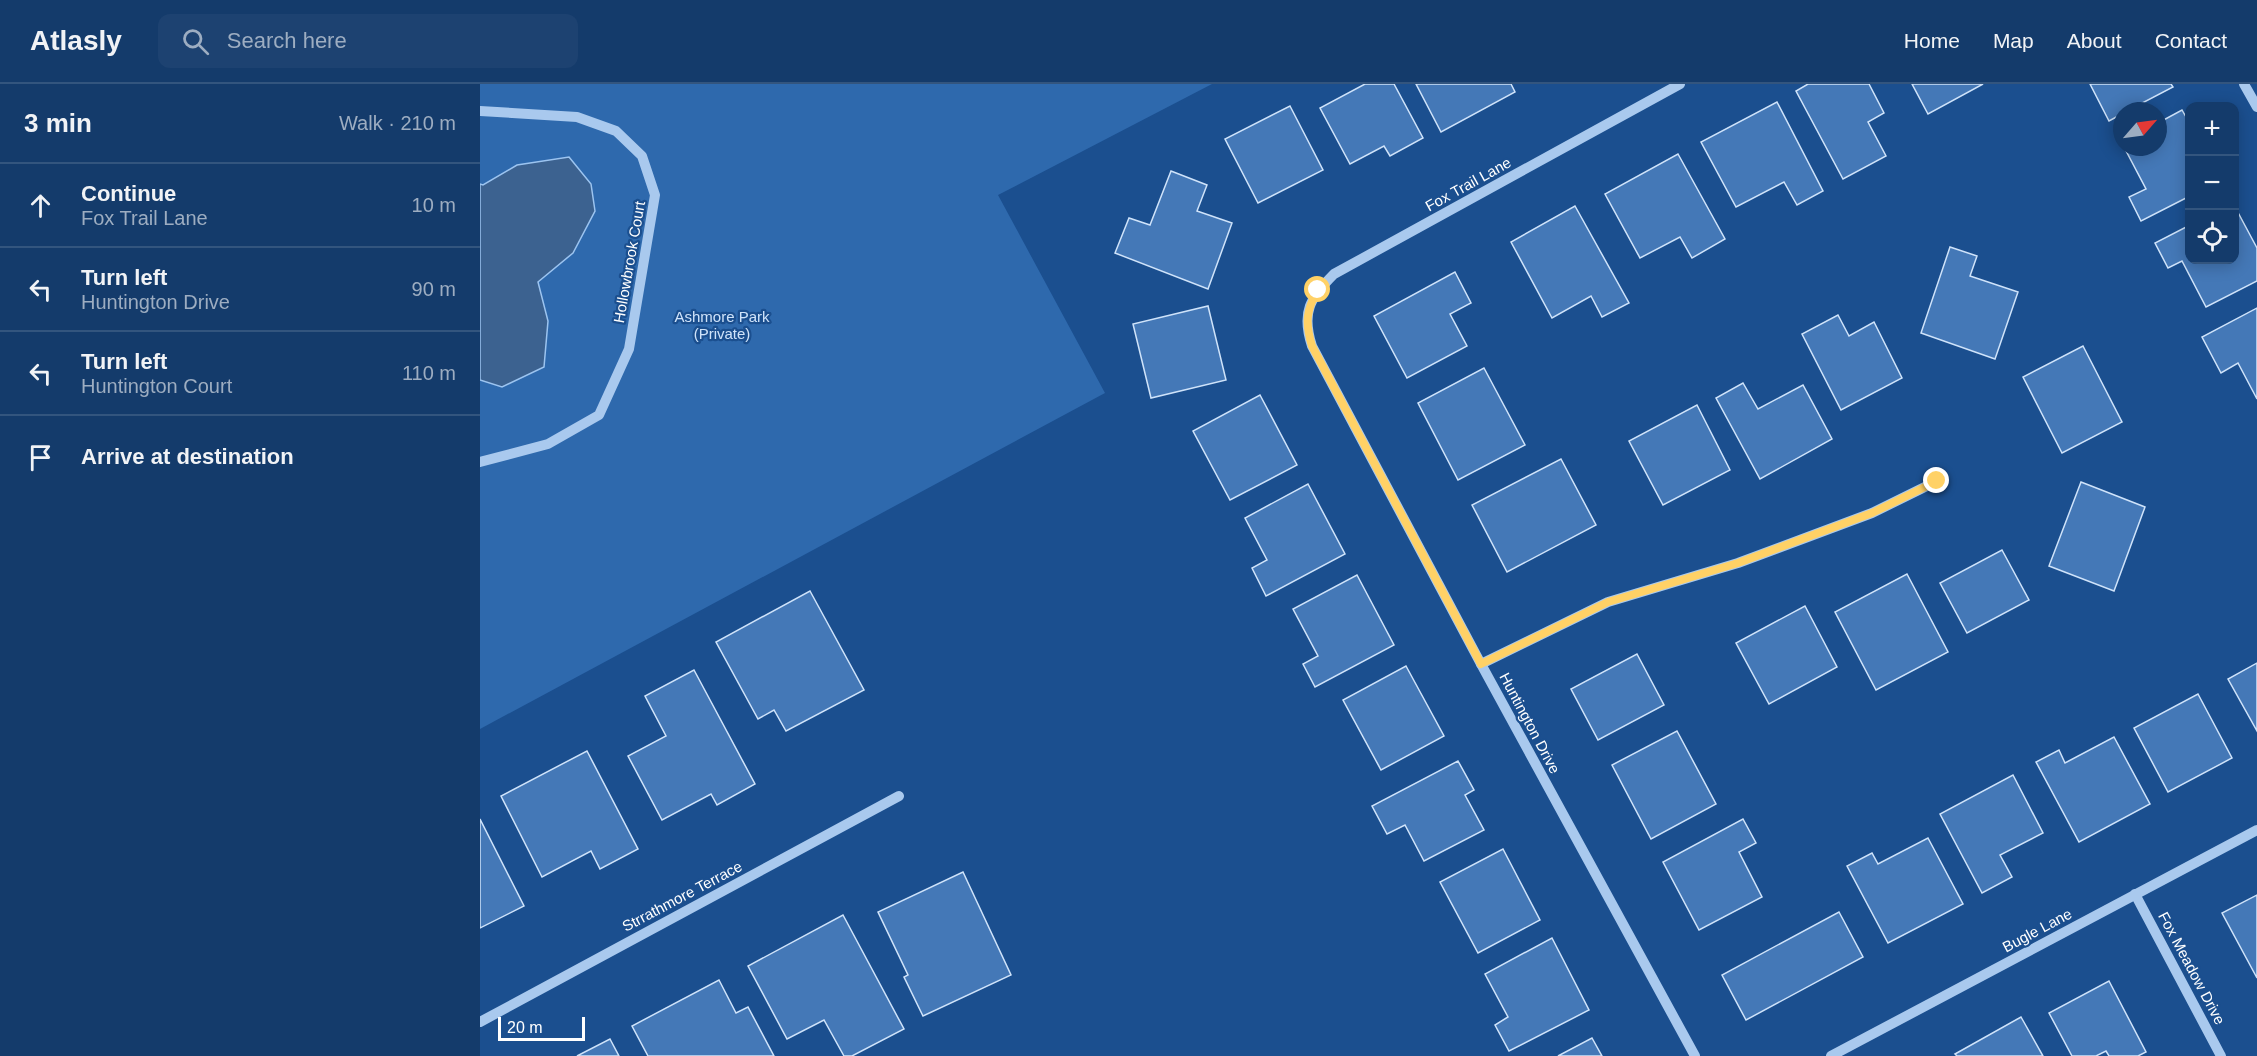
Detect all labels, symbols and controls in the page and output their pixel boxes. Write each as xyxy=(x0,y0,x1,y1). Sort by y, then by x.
search box xyxy=(158,14,578,68)
text: Atlasly xyxy=(30,25,122,56)
icon: search xyxy=(179,25,212,58)
text: Search here xyxy=(227,28,347,53)
text: Home xyxy=(1904,29,1960,52)
text: Map xyxy=(1993,29,2034,52)
text: About xyxy=(2067,29,2122,52)
text: Contact xyxy=(2155,29,2227,52)
north arrow xyxy=(2113,102,2167,156)
map controls xyxy=(2185,102,2239,264)
button: + xyxy=(2185,102,2239,156)
text: 3 min xyxy=(24,108,92,138)
text: Walk · 210 m xyxy=(339,112,456,134)
street label: Fox Trail Lane xyxy=(1422,154,1514,214)
button: − xyxy=(2185,156,2239,210)
text: Continue xyxy=(81,181,176,206)
icon: ahead xyxy=(24,189,57,222)
text: 10 m xyxy=(412,194,456,216)
street label: Hollowbrook Court xyxy=(610,199,648,324)
text: Fox Trail Lane xyxy=(81,207,208,229)
button: locate xyxy=(2185,210,2239,264)
text: Turn left xyxy=(81,265,167,290)
icon: left xyxy=(24,273,57,306)
route start xyxy=(1304,276,1330,302)
text: 90 m xyxy=(412,278,456,300)
text: Huntington Drive xyxy=(81,291,230,313)
park label: Ashmore Park (Private) xyxy=(674,308,770,342)
text: Turn left xyxy=(81,349,167,374)
icon: left xyxy=(24,357,57,390)
text: 110 m xyxy=(402,362,456,384)
text: Huntington Court xyxy=(81,375,232,397)
icon: arrive xyxy=(24,441,57,474)
text: Arrive at destination xyxy=(81,444,294,469)
route end xyxy=(1923,467,1949,493)
street label: Huntington Drive xyxy=(1496,670,1564,776)
street label: Strrathmore Terrace xyxy=(619,857,745,935)
street label: Bugle Lane xyxy=(1999,905,2075,955)
street label: Fox Meadow Drive xyxy=(2155,909,2229,1027)
scale bar xyxy=(498,1014,585,1042)
text: 20 m xyxy=(507,1019,543,1036)

